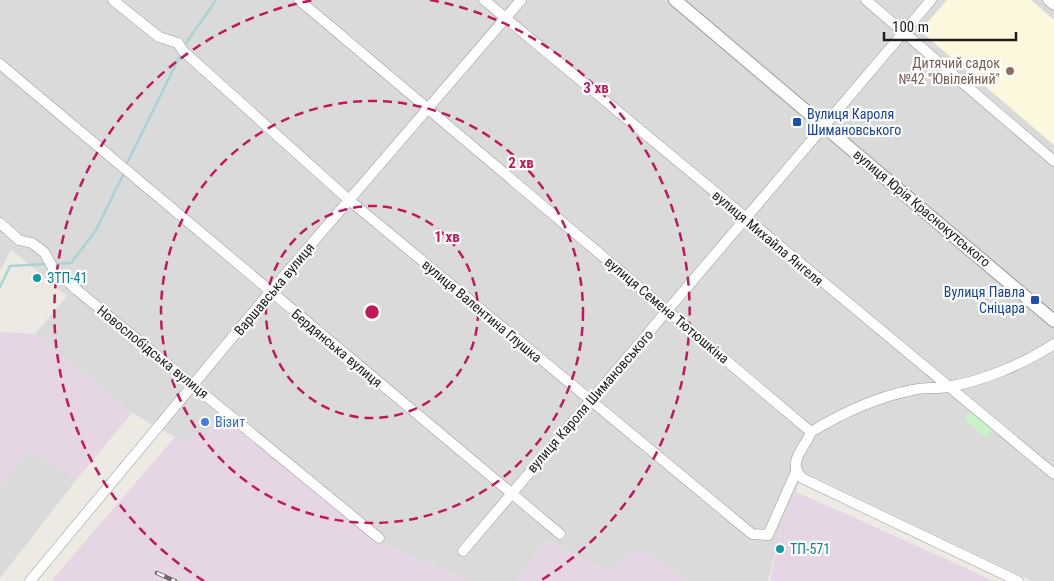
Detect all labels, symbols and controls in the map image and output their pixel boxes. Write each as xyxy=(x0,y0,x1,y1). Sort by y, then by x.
scale bar xyxy=(884,10,1016,42)
text: 100 m xyxy=(892,18,929,36)
place label: Дитячий садок №42 "Ювілейний" xyxy=(898,55,1000,87)
marker: Дитячий садок №42 "Ювілейний" xyxy=(1004,65,1016,77)
text: 3 хв xyxy=(583,79,609,97)
place label: Вулиця Кароля Шимановського xyxy=(807,106,901,138)
marker: Вулиця Кароля Шимановського xyxy=(791,116,803,128)
street label: вулиця Юрія Краснокутського xyxy=(850,146,994,270)
text: 2 хв xyxy=(508,154,534,172)
street label: вулиця Михайла Янгеля xyxy=(709,187,827,289)
text: 1 хв xyxy=(434,228,460,246)
street label: Варшавська вулиця xyxy=(231,240,317,338)
street label: вулиця Семена Тютюшкіна xyxy=(602,253,732,367)
street label: вулиця Валентина Глушка xyxy=(419,256,545,366)
place label: ЗТП-41 xyxy=(47,270,87,286)
marker: ЗТП-41 xyxy=(31,272,43,284)
place label: Вулиця Павла Сніцара xyxy=(944,284,1025,316)
marker: Вулиця Павла Сніцара xyxy=(1029,294,1041,306)
street label: Новослобідська вулиця xyxy=(94,302,212,402)
centre of rings xyxy=(363,303,381,321)
street label: Бердянська вулиця xyxy=(288,305,386,391)
street label: вулиця Кароля Шимановського xyxy=(524,326,656,476)
place label: Візит xyxy=(215,414,245,430)
marker: Візит xyxy=(199,416,211,428)
place label: ТП-571 xyxy=(790,541,830,557)
marker: ТП-571 xyxy=(774,543,786,555)

